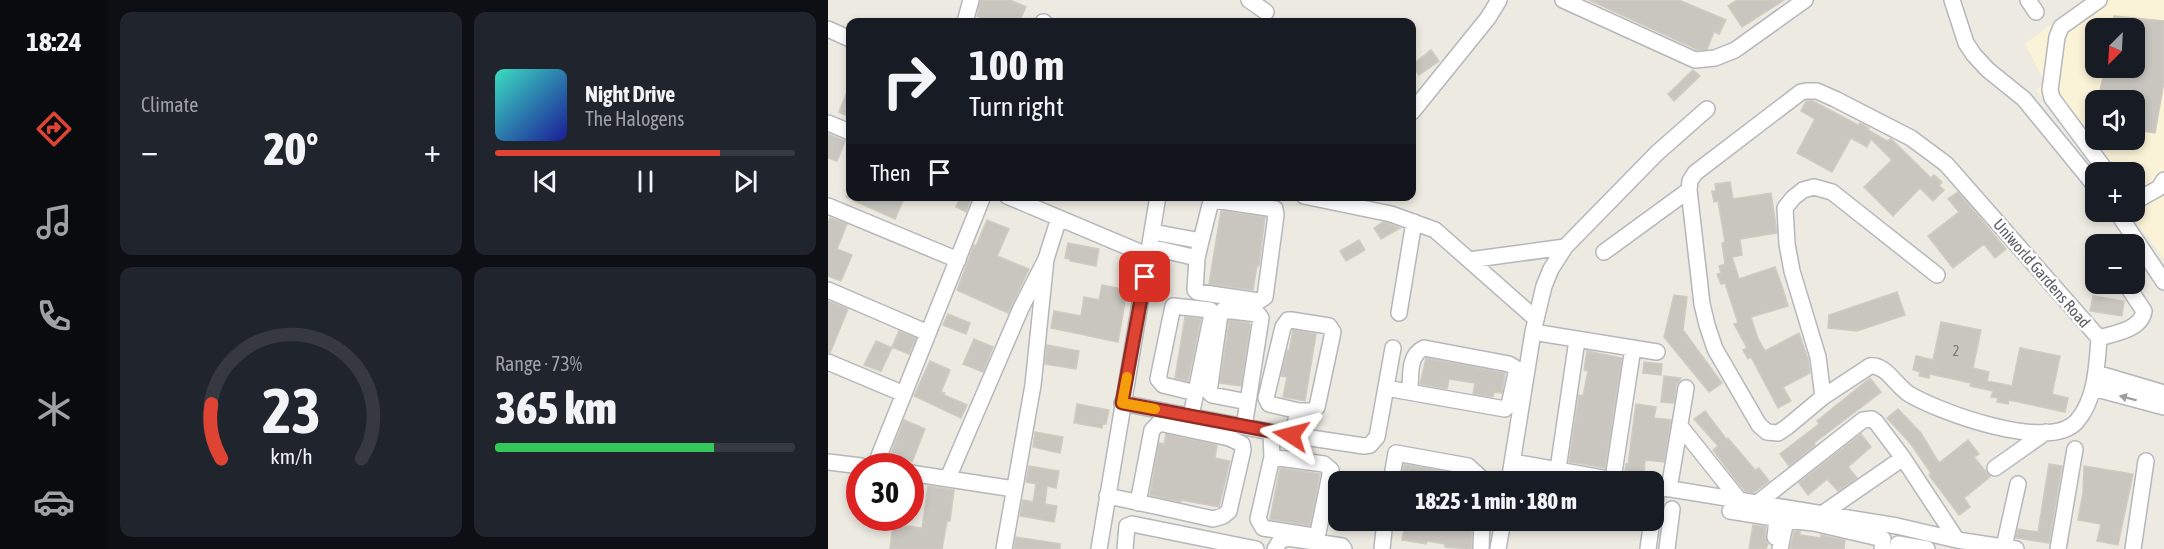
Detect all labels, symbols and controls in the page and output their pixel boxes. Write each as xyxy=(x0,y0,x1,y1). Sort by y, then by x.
north arrow xyxy=(2085,18,2145,78)
map controls xyxy=(2085,18,2145,294)
text: 18:24 xyxy=(26,26,82,57)
text: 100 m xyxy=(969,41,1064,89)
icon: right xyxy=(870,42,948,120)
text: Night Drive xyxy=(585,81,675,107)
button: sound xyxy=(2085,90,2145,150)
text: Turn right xyxy=(969,91,1064,122)
text: Climate xyxy=(141,93,198,116)
text: The Halogens xyxy=(585,107,684,130)
icon: directions xyxy=(33,108,75,150)
text: 20° xyxy=(264,123,318,175)
text: − xyxy=(141,131,158,169)
text: + xyxy=(424,131,441,169)
icon: arrive xyxy=(923,156,956,189)
text: Then xyxy=(870,160,911,186)
button: + xyxy=(2085,162,2145,222)
icon: previous xyxy=(529,165,562,198)
icon: pause xyxy=(629,165,662,198)
icon: next xyxy=(729,165,762,198)
icon: music xyxy=(33,201,75,243)
street label: Uniworld Gardens Road xyxy=(1990,215,2094,331)
button: − xyxy=(2085,234,2145,294)
pin xyxy=(1119,251,1170,302)
icon: arrive xyxy=(1128,260,1161,293)
icon: phone xyxy=(33,295,75,337)
house number: 2 xyxy=(1953,343,1959,359)
text: Range · 73% xyxy=(495,352,582,375)
text: 23 xyxy=(262,375,320,446)
text: 365 km xyxy=(495,382,617,434)
icon: climate xyxy=(33,388,75,430)
one-way arrow xyxy=(2119,392,2137,402)
position arrow xyxy=(1259,403,1323,467)
text: km/h xyxy=(270,444,312,469)
speed limit sign: 30 xyxy=(846,453,924,531)
icon: car xyxy=(33,481,75,523)
text: 18:25 · 1 min · 180 m xyxy=(1415,488,1577,514)

